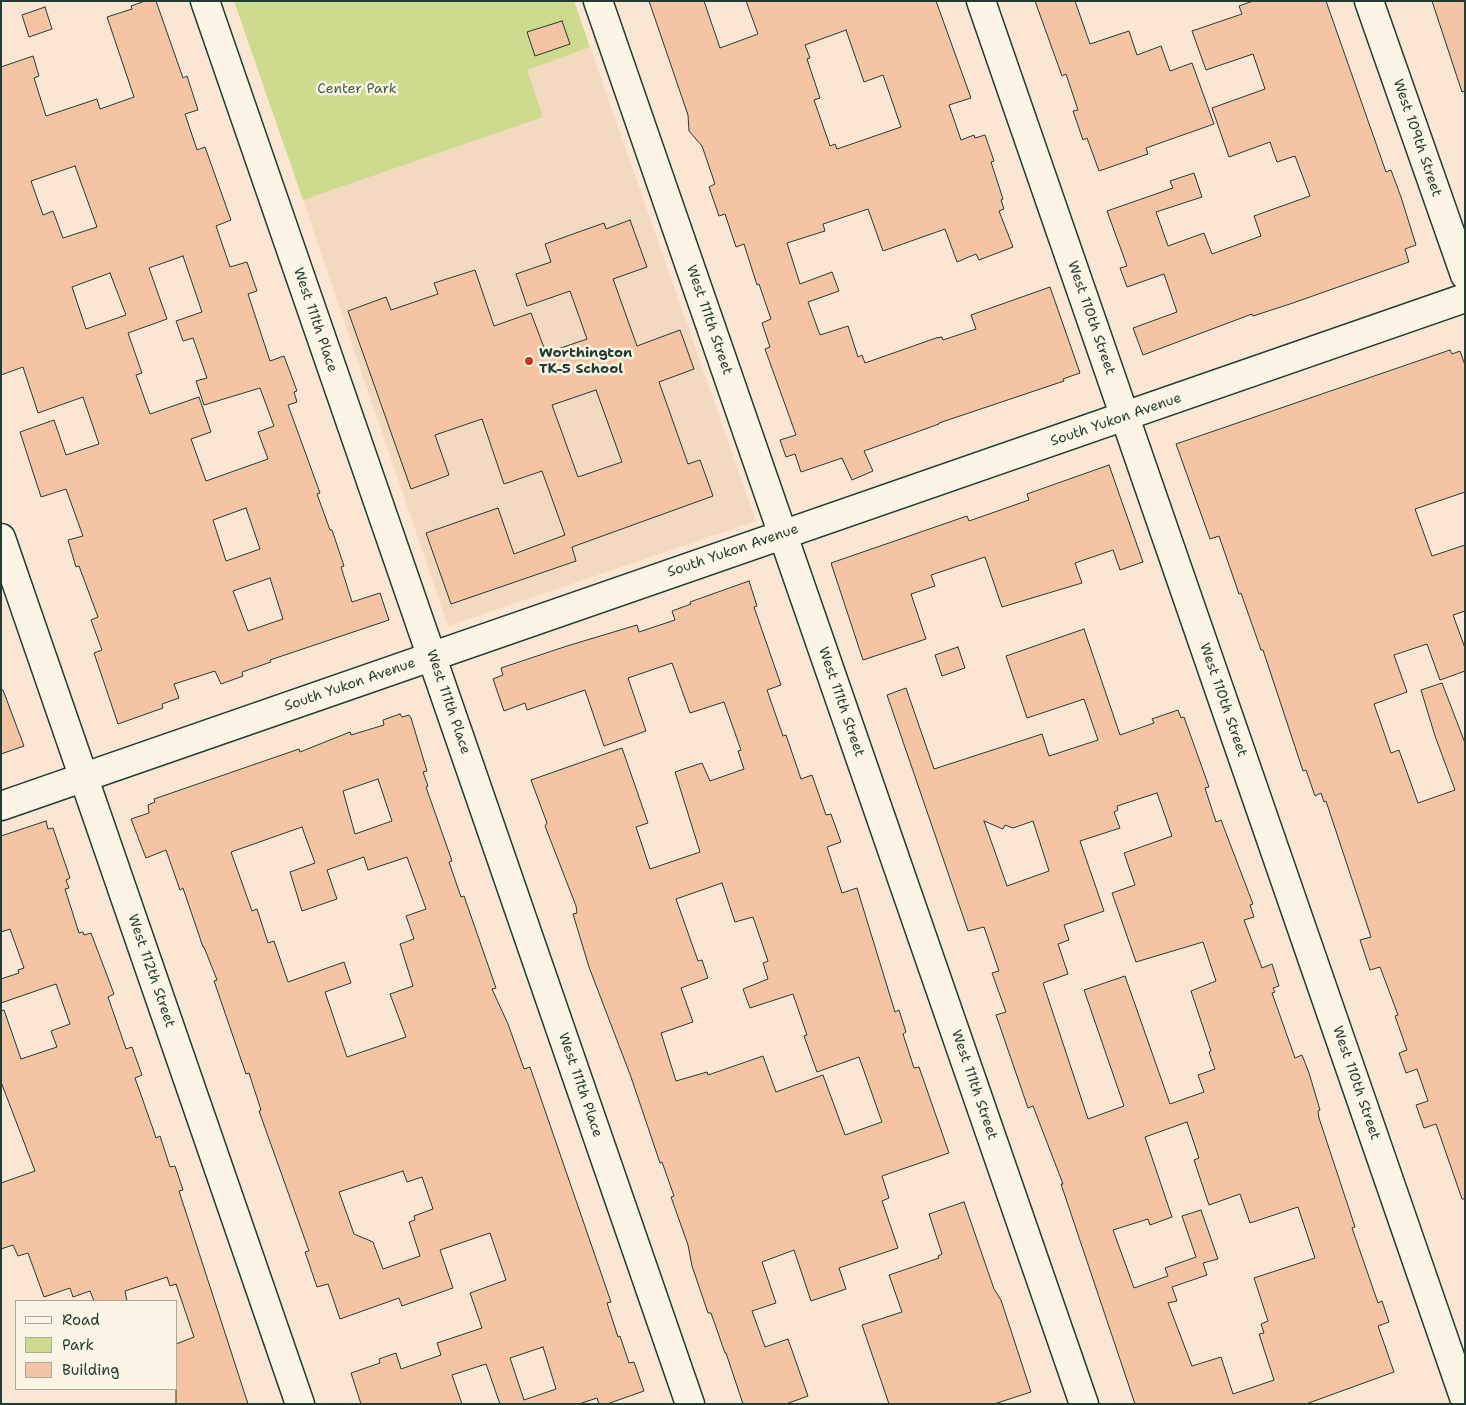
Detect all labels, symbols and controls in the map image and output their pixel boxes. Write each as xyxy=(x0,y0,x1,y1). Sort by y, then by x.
street label: West 109th Street xyxy=(1389,77,1445,199)
park label: Center Park xyxy=(317,81,397,97)
street label: West 110th Street xyxy=(1064,259,1118,377)
street label: West 111th Street xyxy=(682,263,736,377)
street label: West 111th Place xyxy=(289,265,341,375)
place label: Worthington TK-5 School xyxy=(539,345,632,378)
marker: Worthington TK-5 School xyxy=(523,355,535,367)
street label: South Yukon Avenue xyxy=(1048,390,1184,450)
street label: South Yukon Avenue xyxy=(665,521,801,581)
street label: West 110th Street xyxy=(1196,641,1250,759)
street label: West 111th Street xyxy=(814,645,868,759)
street label: West 111th Place xyxy=(422,647,474,757)
street label: South Yukon Avenue xyxy=(282,655,418,715)
street label: West 112th Street xyxy=(124,912,178,1030)
street label: West 110th Street xyxy=(1329,1024,1383,1142)
street label: West 111th Street xyxy=(947,1028,1001,1142)
street label: West 111th Place xyxy=(554,1030,606,1140)
legend xyxy=(15,1300,178,1390)
text: Road xyxy=(62,1310,100,1330)
text: Park xyxy=(62,1335,94,1355)
text: Building xyxy=(62,1360,119,1380)

